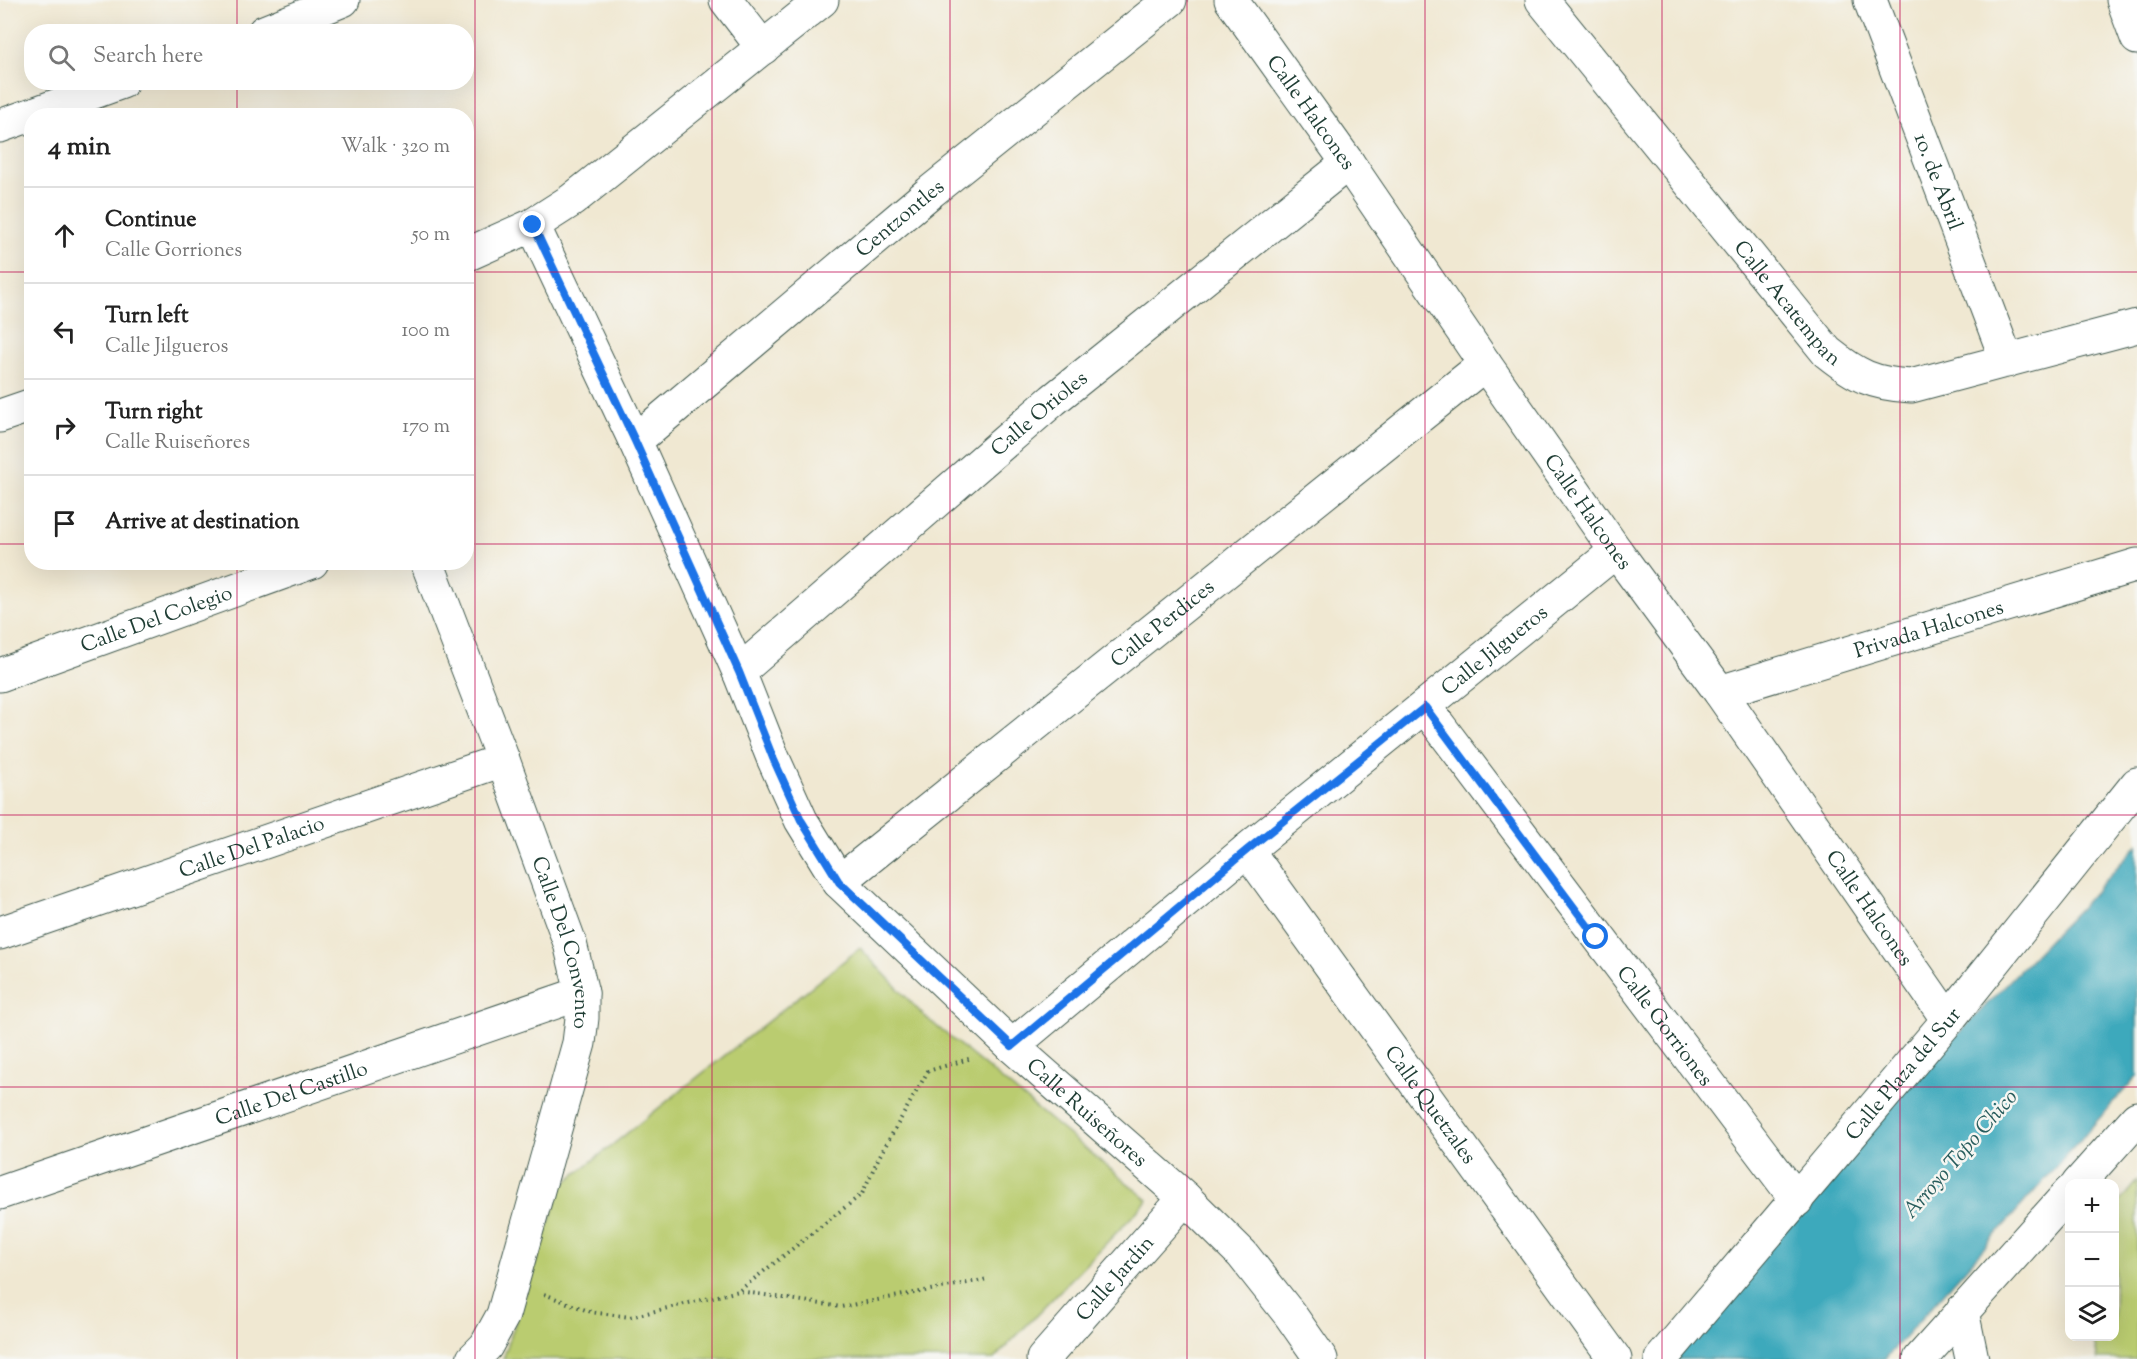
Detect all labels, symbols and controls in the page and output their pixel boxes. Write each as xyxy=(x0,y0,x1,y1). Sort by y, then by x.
search box xyxy=(24,24,474,90)
icon: search xyxy=(45,41,78,74)
text: Search here xyxy=(93,41,203,73)
street label: Calle Halcones xyxy=(1258,50,1362,177)
text: 4 min xyxy=(48,129,111,166)
street label: 1o. de Abril xyxy=(1905,129,1969,235)
text: Walk · 320 m xyxy=(341,133,450,162)
street label: Centzontles xyxy=(850,173,952,266)
text: Continue xyxy=(105,205,196,237)
route end xyxy=(519,211,545,237)
icon: ahead xyxy=(48,219,81,252)
text: 50 m xyxy=(412,221,450,250)
street label: Calle Acatempan xyxy=(1725,235,1847,375)
text: Calle Gorriones xyxy=(105,237,242,266)
text: Turn left xyxy=(105,301,188,333)
icon: left xyxy=(48,315,81,348)
text: 100 m xyxy=(401,317,450,346)
text: Calle Jilgueros xyxy=(105,333,228,362)
street label: Calle Orioles xyxy=(985,365,1095,464)
text: Turn right xyxy=(105,397,202,429)
icon: right xyxy=(48,411,81,444)
text: 170 m xyxy=(402,413,450,442)
text: Calle Ruiseñores xyxy=(105,429,250,458)
street label: Calle Halcones xyxy=(1536,449,1638,577)
icon: arrive xyxy=(48,507,81,540)
text: Arrive at destination xyxy=(105,507,300,539)
street label: Calle Perdices xyxy=(1105,573,1222,676)
street label: Calle Del Colegio xyxy=(77,579,237,662)
street label: Privada Halcones xyxy=(1851,593,2008,667)
street label: Calle Jilgueros xyxy=(1436,599,1555,704)
street label: Calle Del Palacio xyxy=(175,809,329,887)
street label: Calle Halcones xyxy=(1817,845,1919,973)
street label: Calle Del Convento xyxy=(523,852,595,1031)
route start xyxy=(1582,923,1608,949)
street label: Calle Gorriones xyxy=(1608,960,1719,1093)
street label: Calle Plaza del Sur xyxy=(1839,1002,1969,1148)
street label: Calle Quetzales xyxy=(1376,1040,1483,1171)
street label: Calle Ruiseñores xyxy=(1019,1052,1153,1175)
street label: Calle Del Castillo xyxy=(212,1055,372,1135)
water label: Arroyo Topo Chico xyxy=(1896,1083,2027,1227)
map controls xyxy=(2065,1179,2119,1341)
button: + xyxy=(2065,1179,2119,1233)
street label: Calle Jardin xyxy=(1070,1230,1162,1329)
button: − xyxy=(2065,1233,2119,1287)
button: layers xyxy=(2065,1287,2119,1341)

